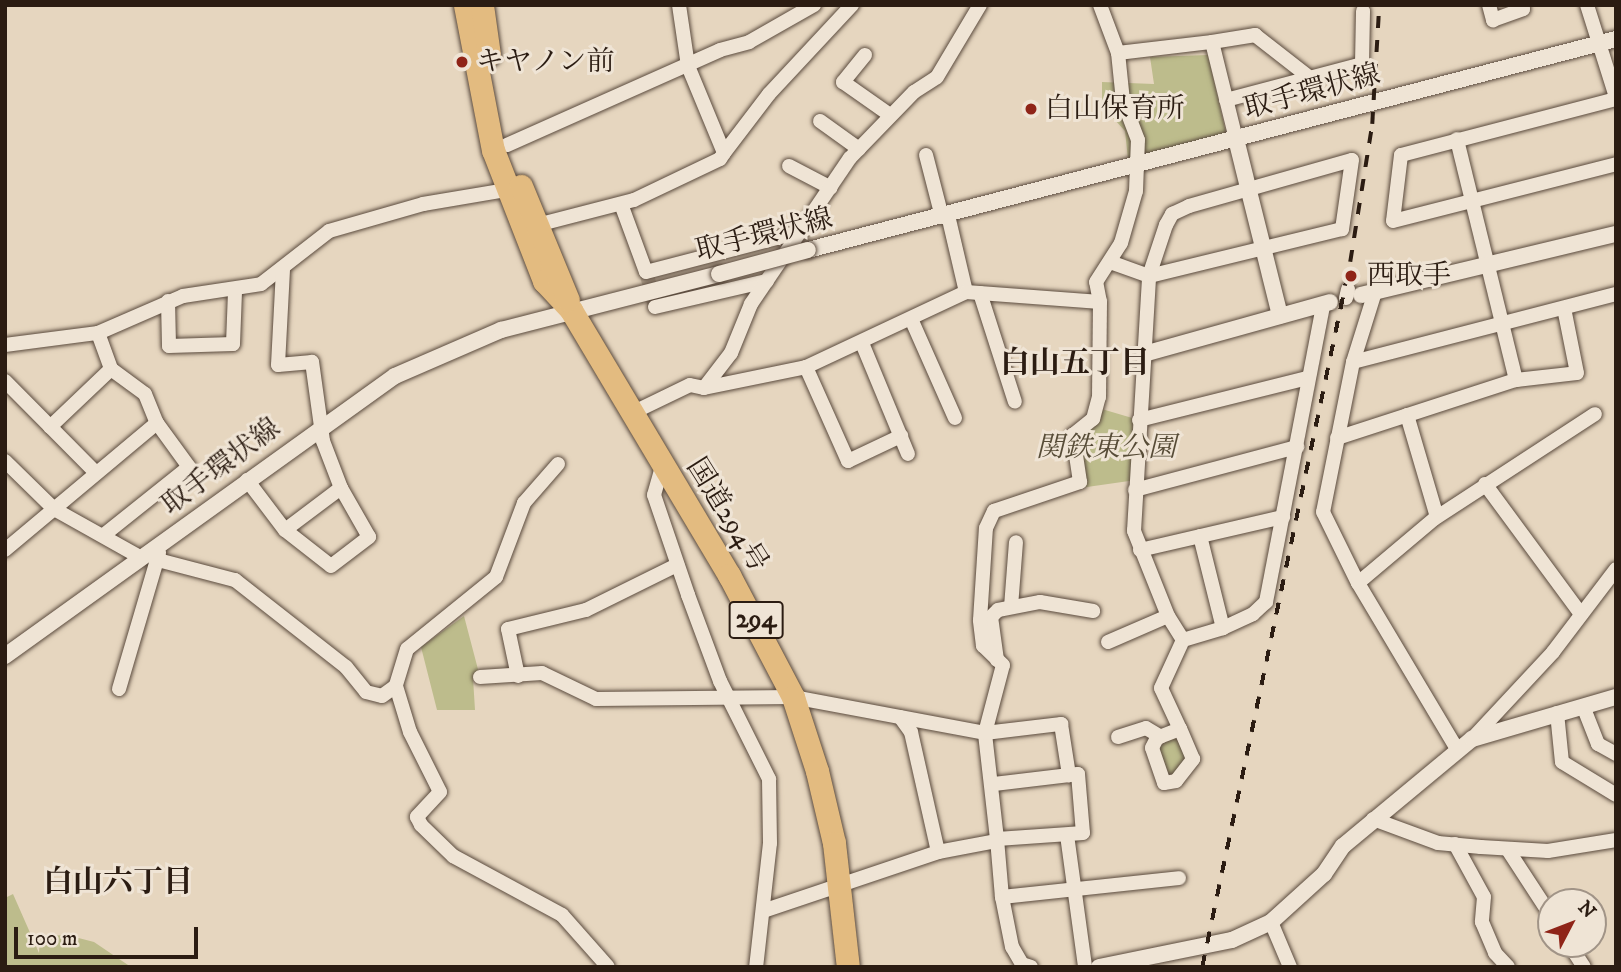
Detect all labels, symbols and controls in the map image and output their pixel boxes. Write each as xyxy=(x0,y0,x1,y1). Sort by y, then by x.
place label: キヤノン前 xyxy=(476,45,616,79)
marker: キヤノン前 xyxy=(454,54,470,70)
street label: 取手環状線 xyxy=(1240,58,1384,126)
place label: 白山保育所 xyxy=(1045,92,1185,126)
marker: 白山保育所 xyxy=(1023,101,1039,117)
street label: 取手環状線 xyxy=(692,202,836,268)
place label: 西取手 xyxy=(1367,259,1451,293)
marker: 西取手 xyxy=(1341,266,1361,286)
district label: 白山五丁目 xyxy=(1000,346,1150,382)
street label: 取手環状線 xyxy=(155,411,287,523)
park label: 関鉄東公園 xyxy=(1036,431,1176,465)
street label: 国道294号 xyxy=(679,452,775,578)
road number: 294 xyxy=(728,598,784,642)
district label: 白山六丁目 xyxy=(43,865,193,901)
north arrow xyxy=(1537,888,1607,958)
text: N xyxy=(1573,896,1600,923)
scale bar xyxy=(18,912,201,956)
text: 100 m xyxy=(27,926,78,952)

